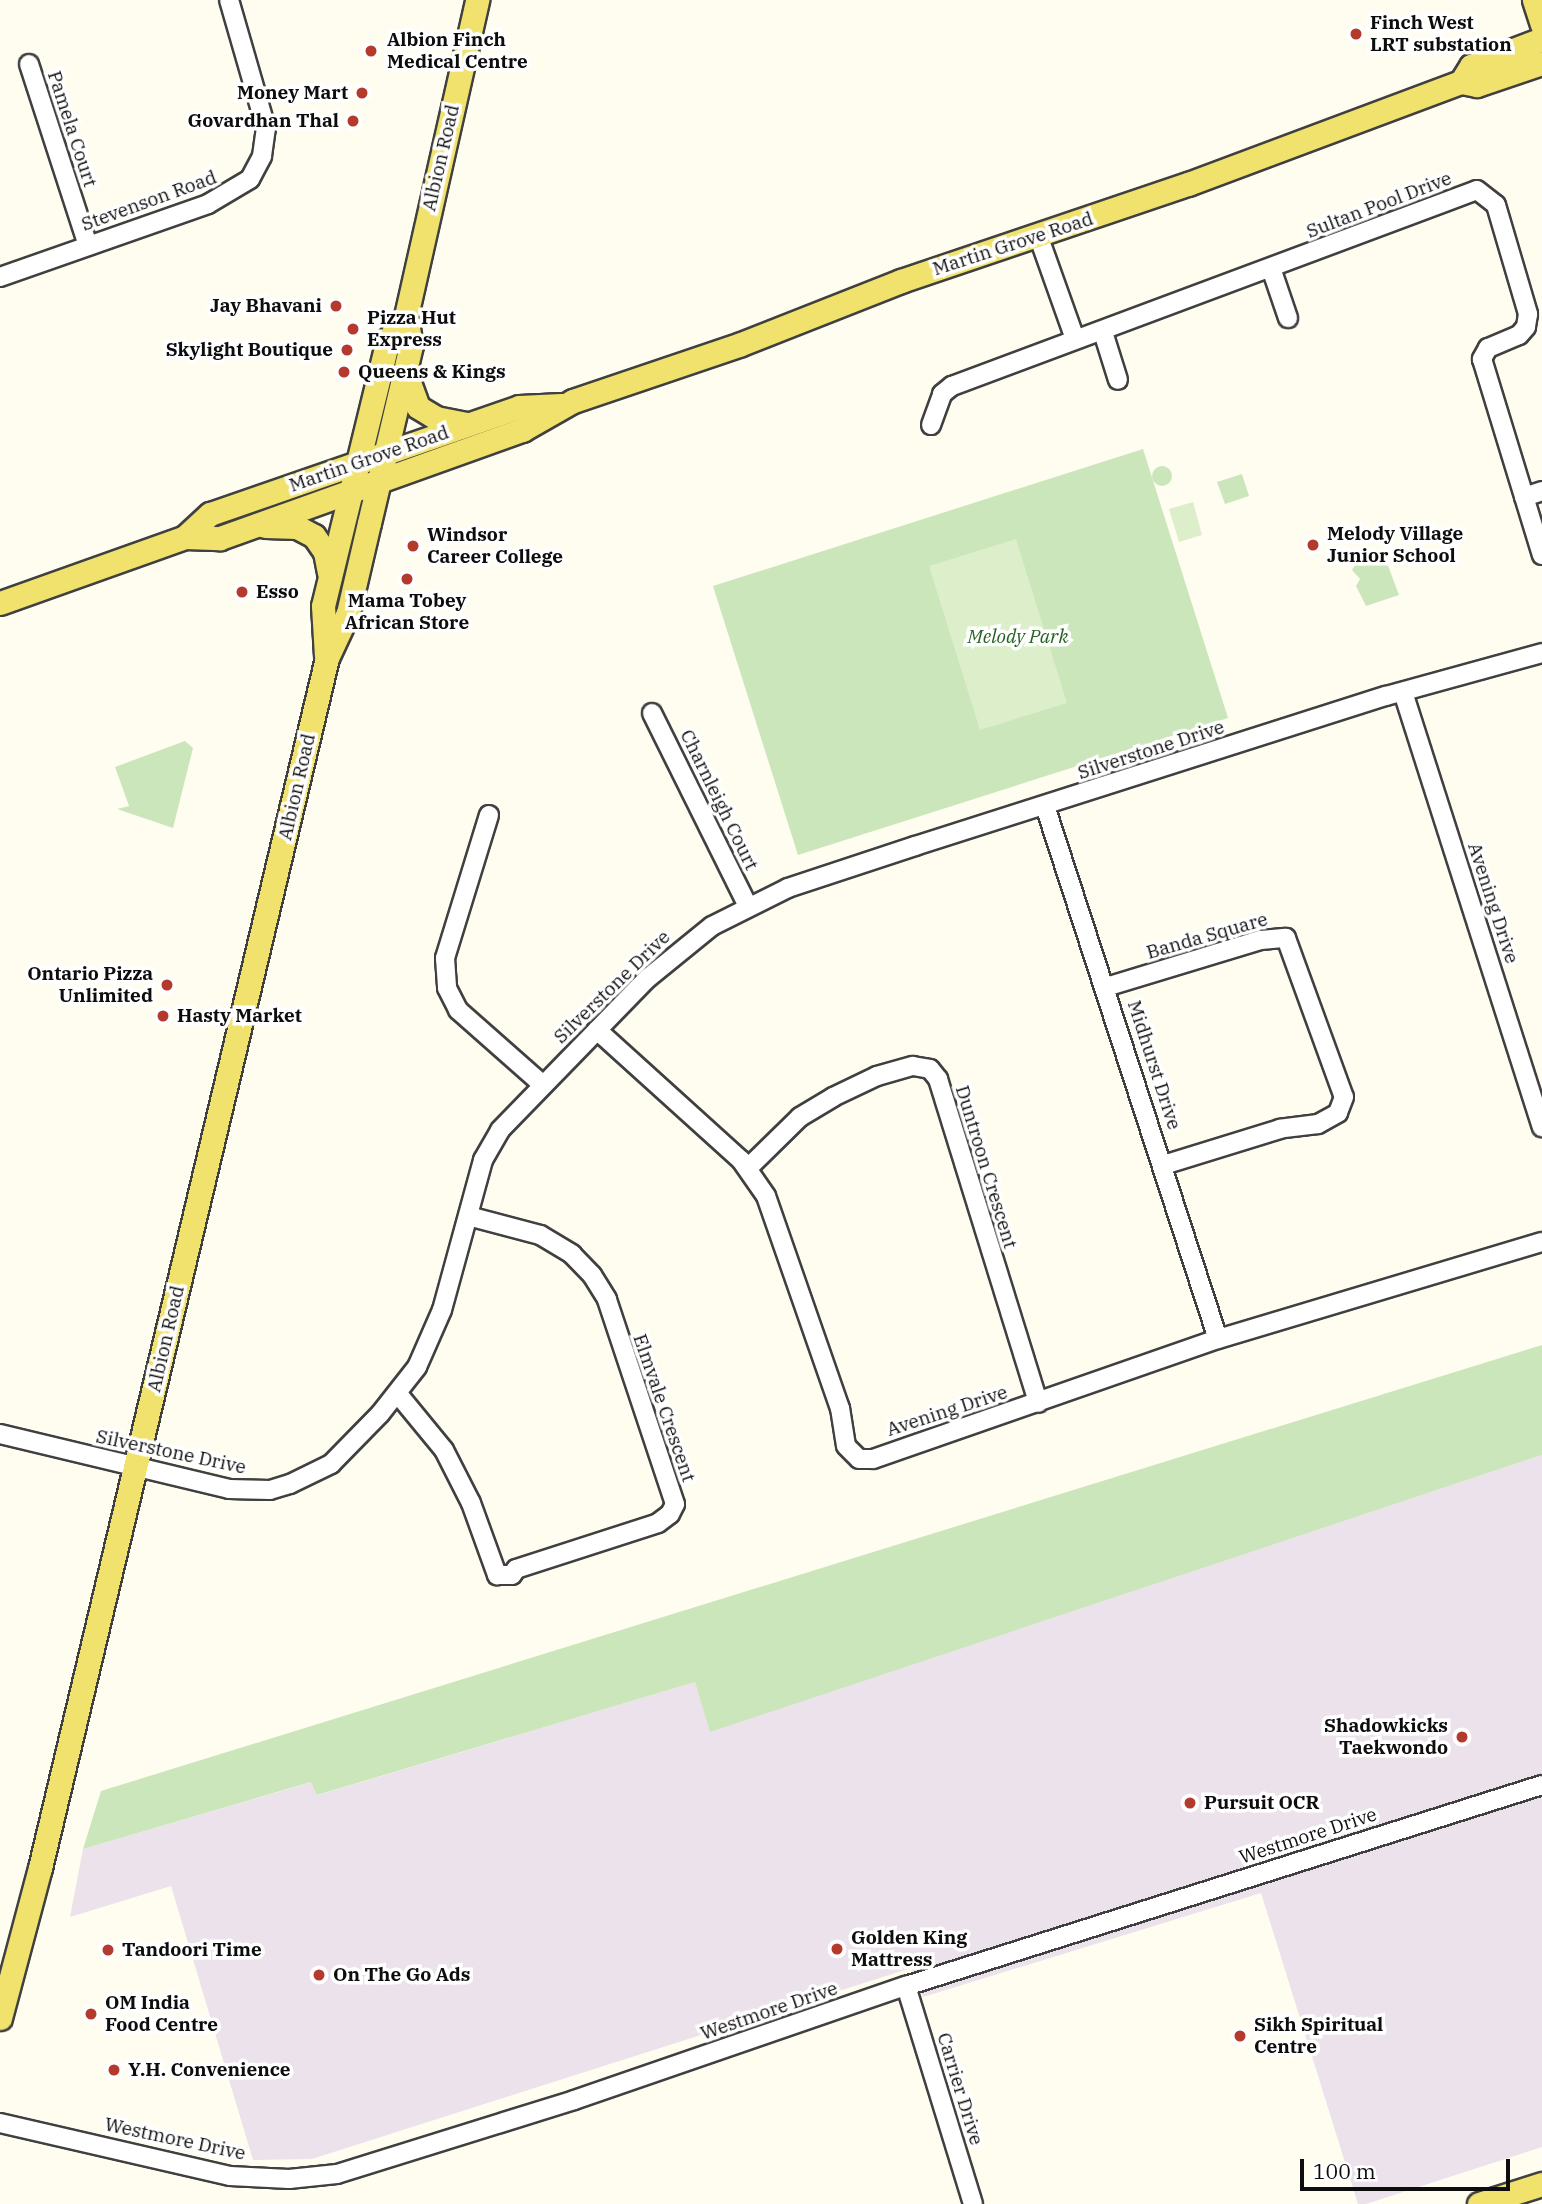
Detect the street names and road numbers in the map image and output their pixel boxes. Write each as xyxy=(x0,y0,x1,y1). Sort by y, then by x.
street label: Pamela Court xyxy=(43,68,101,190)
street label: Albion Road xyxy=(418,103,464,213)
street label: Stevenson Road xyxy=(78,166,220,236)
street label: Sultan Pool Drive xyxy=(1303,167,1455,243)
street label: Martin Grove Road xyxy=(930,207,1096,281)
street label: Martin Grove Road xyxy=(286,421,452,497)
street label: Silverstone Drive xyxy=(1075,716,1227,784)
street label: Charnleigh Court xyxy=(675,726,763,874)
street label: Albion Road xyxy=(274,732,320,842)
street label: Avening Drive xyxy=(1463,840,1523,966)
street label: Banda Square xyxy=(1144,908,1270,964)
street label: Silverstone Drive xyxy=(549,926,675,1048)
street label: Midhurst Drive xyxy=(1122,998,1186,1132)
street label: Duntroon Crescent xyxy=(950,1083,1022,1251)
street label: Albion Road xyxy=(143,1284,189,1394)
street label: Elmvale Crescent xyxy=(628,1331,700,1485)
street label: Avening Drive xyxy=(884,1381,1010,1441)
street label: Silverstone Drive xyxy=(94,1425,248,1479)
street label: Westmore Drive xyxy=(1236,1803,1380,1869)
street label: Westmore Drive xyxy=(698,1977,840,2045)
street label: Carrier Drive xyxy=(932,2030,988,2148)
street label: Westmore Drive xyxy=(103,2113,247,2165)

